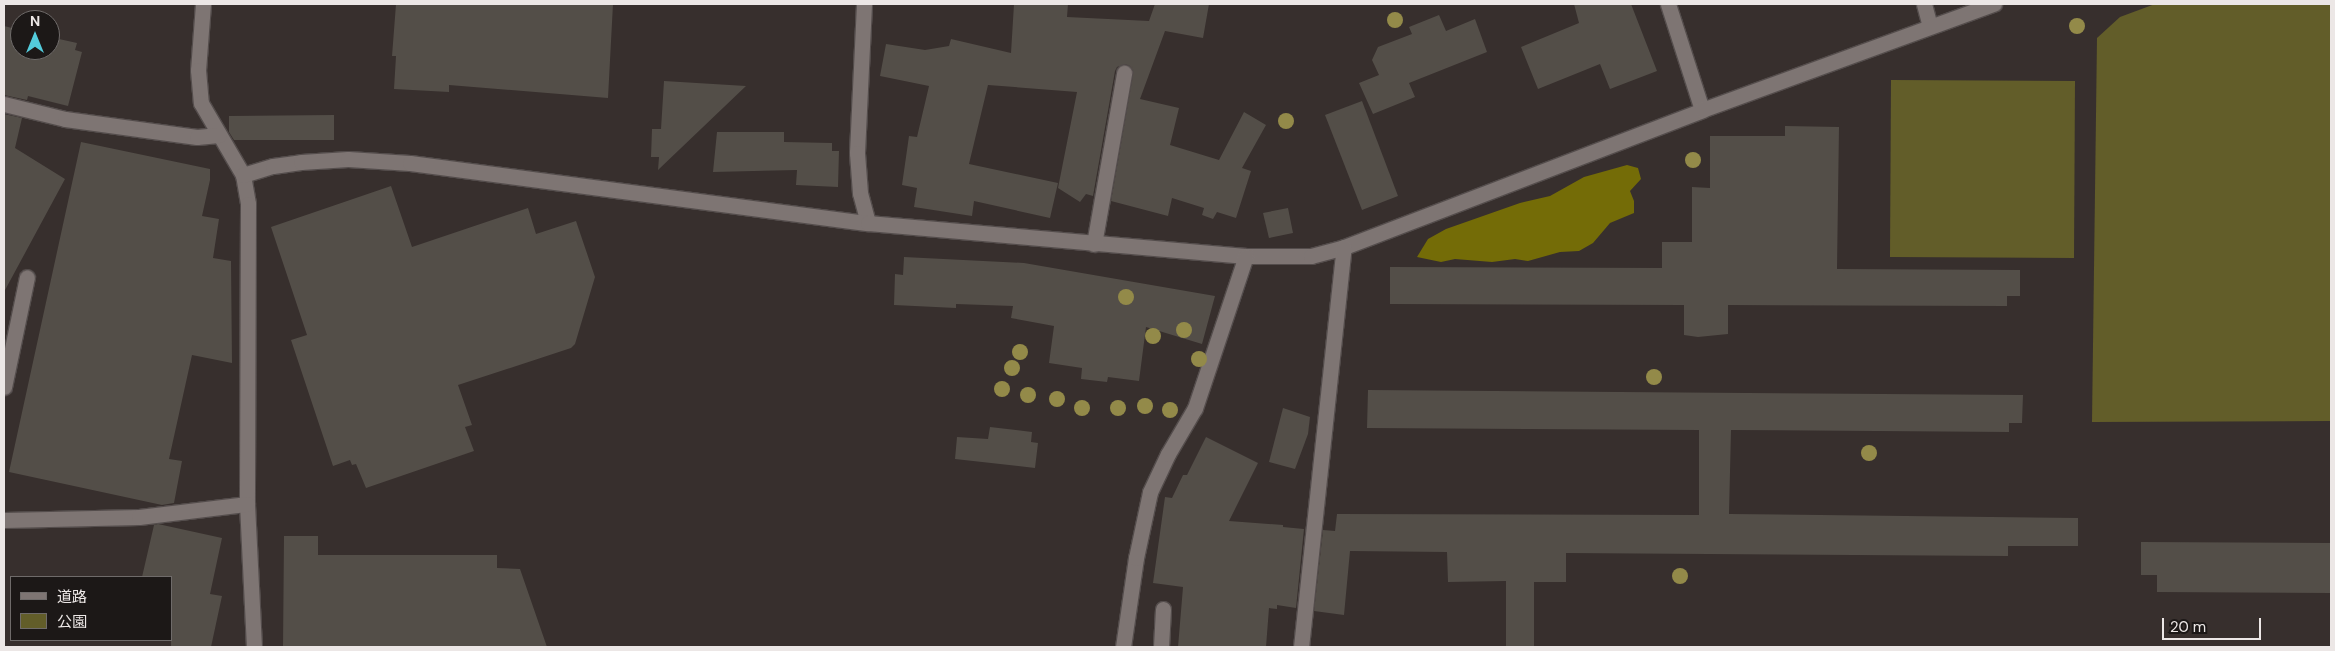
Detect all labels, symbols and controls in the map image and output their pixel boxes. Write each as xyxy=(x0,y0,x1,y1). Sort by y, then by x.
north arrow xyxy=(10,10,60,60)
text: N xyxy=(30,12,40,30)
legend xyxy=(10,576,172,641)
text: 道路 xyxy=(57,587,87,607)
scale bar xyxy=(2165,608,2264,640)
text: 公園 xyxy=(57,612,87,632)
text: 20 m xyxy=(2170,617,2206,637)

